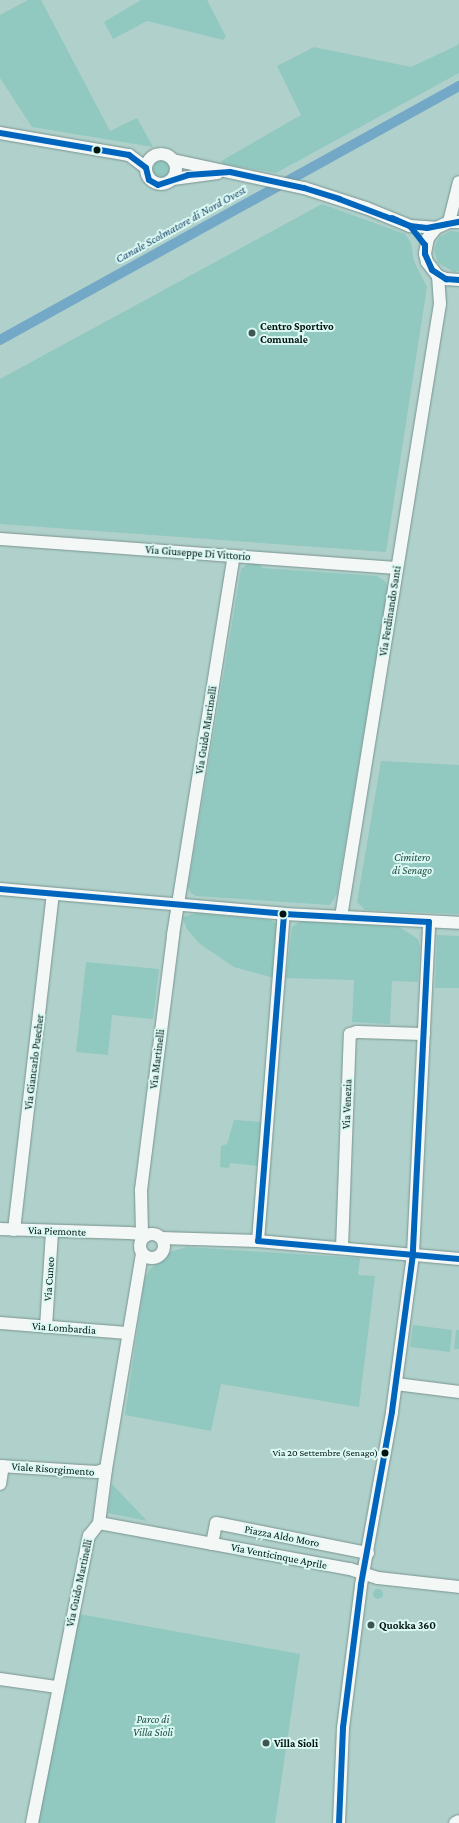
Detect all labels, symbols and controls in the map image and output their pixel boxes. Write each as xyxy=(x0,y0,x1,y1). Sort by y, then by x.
unlabelled marker xyxy=(92,145,102,155)
water label: Canale Scolmatore di Nord Ovest xyxy=(113,183,249,267)
place label: Centro Sportivo Comunale xyxy=(260,320,334,346)
marker: Centro Sportivo Comunale xyxy=(247,328,257,338)
street label: Via Giuseppe Di Vittorio xyxy=(145,543,251,563)
street label: Via Ferdinando Santi xyxy=(376,565,404,657)
street label: Via Guido Martinelli xyxy=(193,685,219,775)
park label: Cimitero di Senago xyxy=(392,851,432,877)
unlabelled marker xyxy=(278,909,288,919)
street label: Via Giancarlo Puecher xyxy=(22,1013,46,1111)
street label: Via Martinelli xyxy=(147,1028,167,1090)
street label: Via Venezia xyxy=(340,1079,354,1129)
street label: Via Piemonte xyxy=(28,1223,86,1239)
street label: Via Cuneo xyxy=(41,1256,57,1302)
street label: Via Lombardia xyxy=(32,1319,96,1337)
place label: Via 20 Settembre (Senago) xyxy=(272,1447,378,1459)
marker: Via 20 Settembre (Senago) xyxy=(380,1448,390,1458)
street label: Viale Risorgimento xyxy=(11,1460,95,1478)
street label: Piazza Aldo Moro xyxy=(243,1522,321,1550)
street label: Via Guido Martinelli xyxy=(63,1538,95,1628)
street label: Via Venticinque Aprile xyxy=(230,1540,328,1572)
place label: Quokka 360 xyxy=(379,1618,436,1632)
marker: Quokka 360 xyxy=(366,1620,376,1630)
park label: Parco di Villa Sioli xyxy=(133,1713,173,1739)
place label: Villa Sioli xyxy=(274,1736,318,1750)
marker: Villa Sioli xyxy=(261,1738,271,1748)

